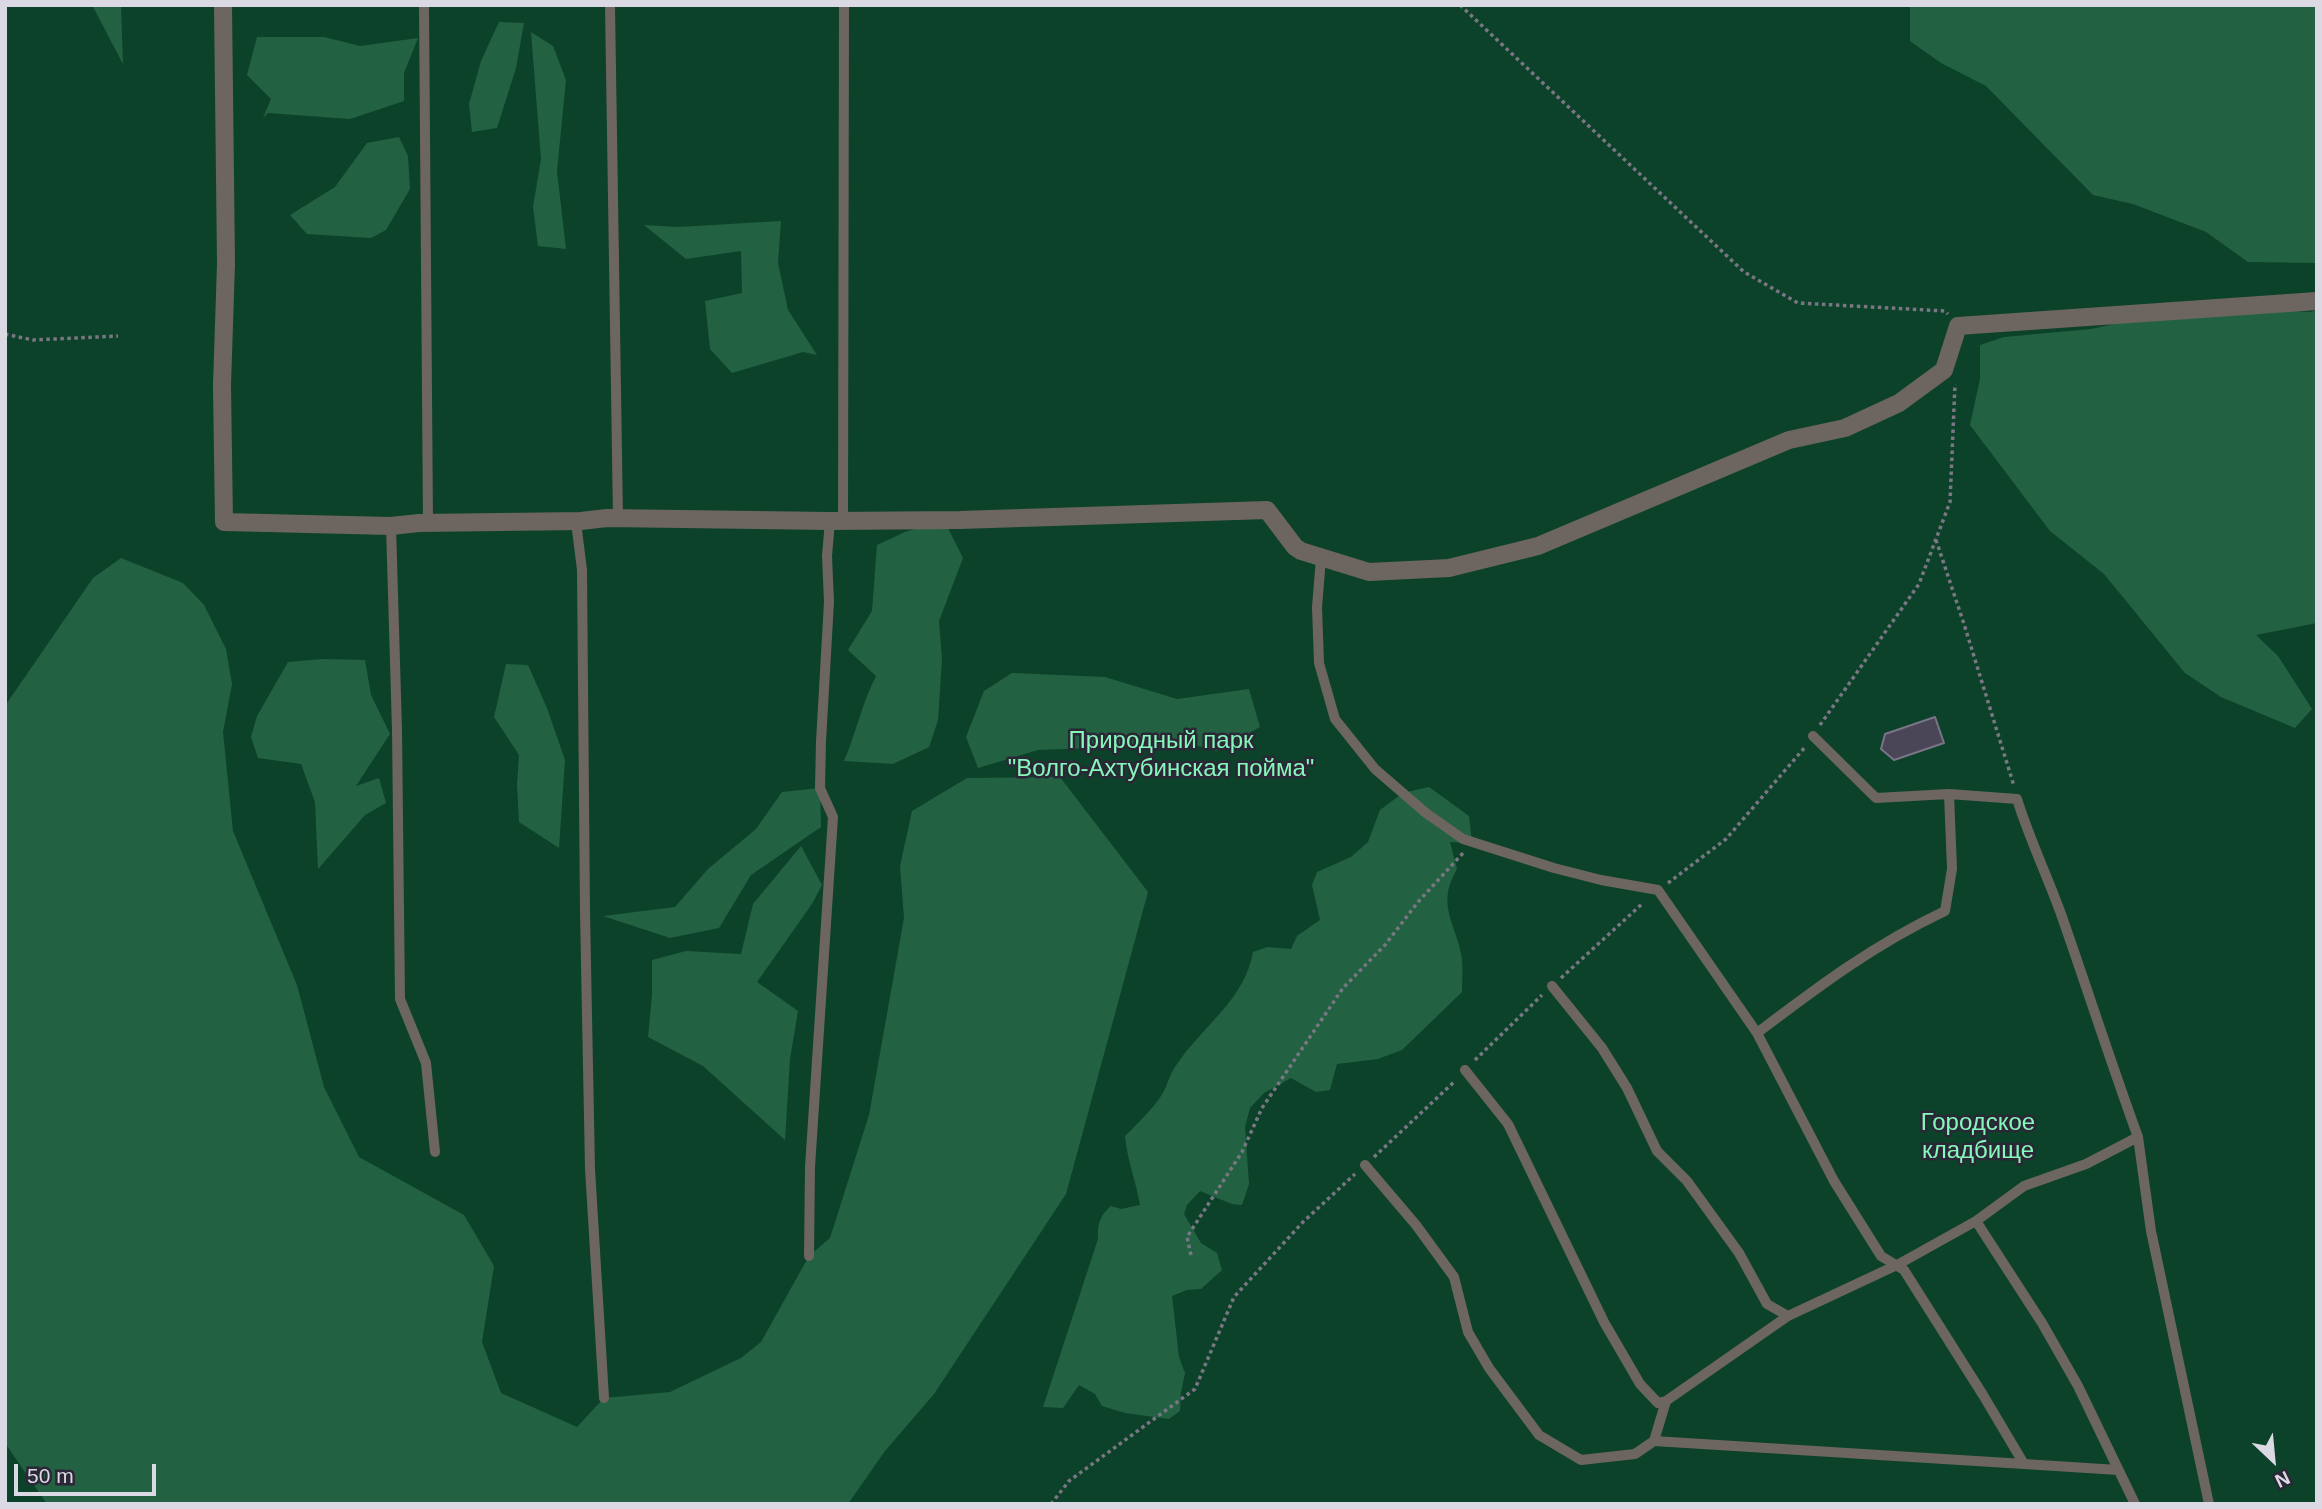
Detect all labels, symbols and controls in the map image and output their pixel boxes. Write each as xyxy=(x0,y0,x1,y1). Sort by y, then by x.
park label: Природный парк "Волго-Ахтубинская пойма" xyxy=(1008,727,1314,783)
park label: Городское кладбище xyxy=(1921,1109,2035,1165)
north arrow xyxy=(2238,1425,2308,1495)
scale bar xyxy=(18,1450,159,1494)
text: 50 m xyxy=(27,1464,74,1487)
text: N xyxy=(2272,1467,2293,1492)

